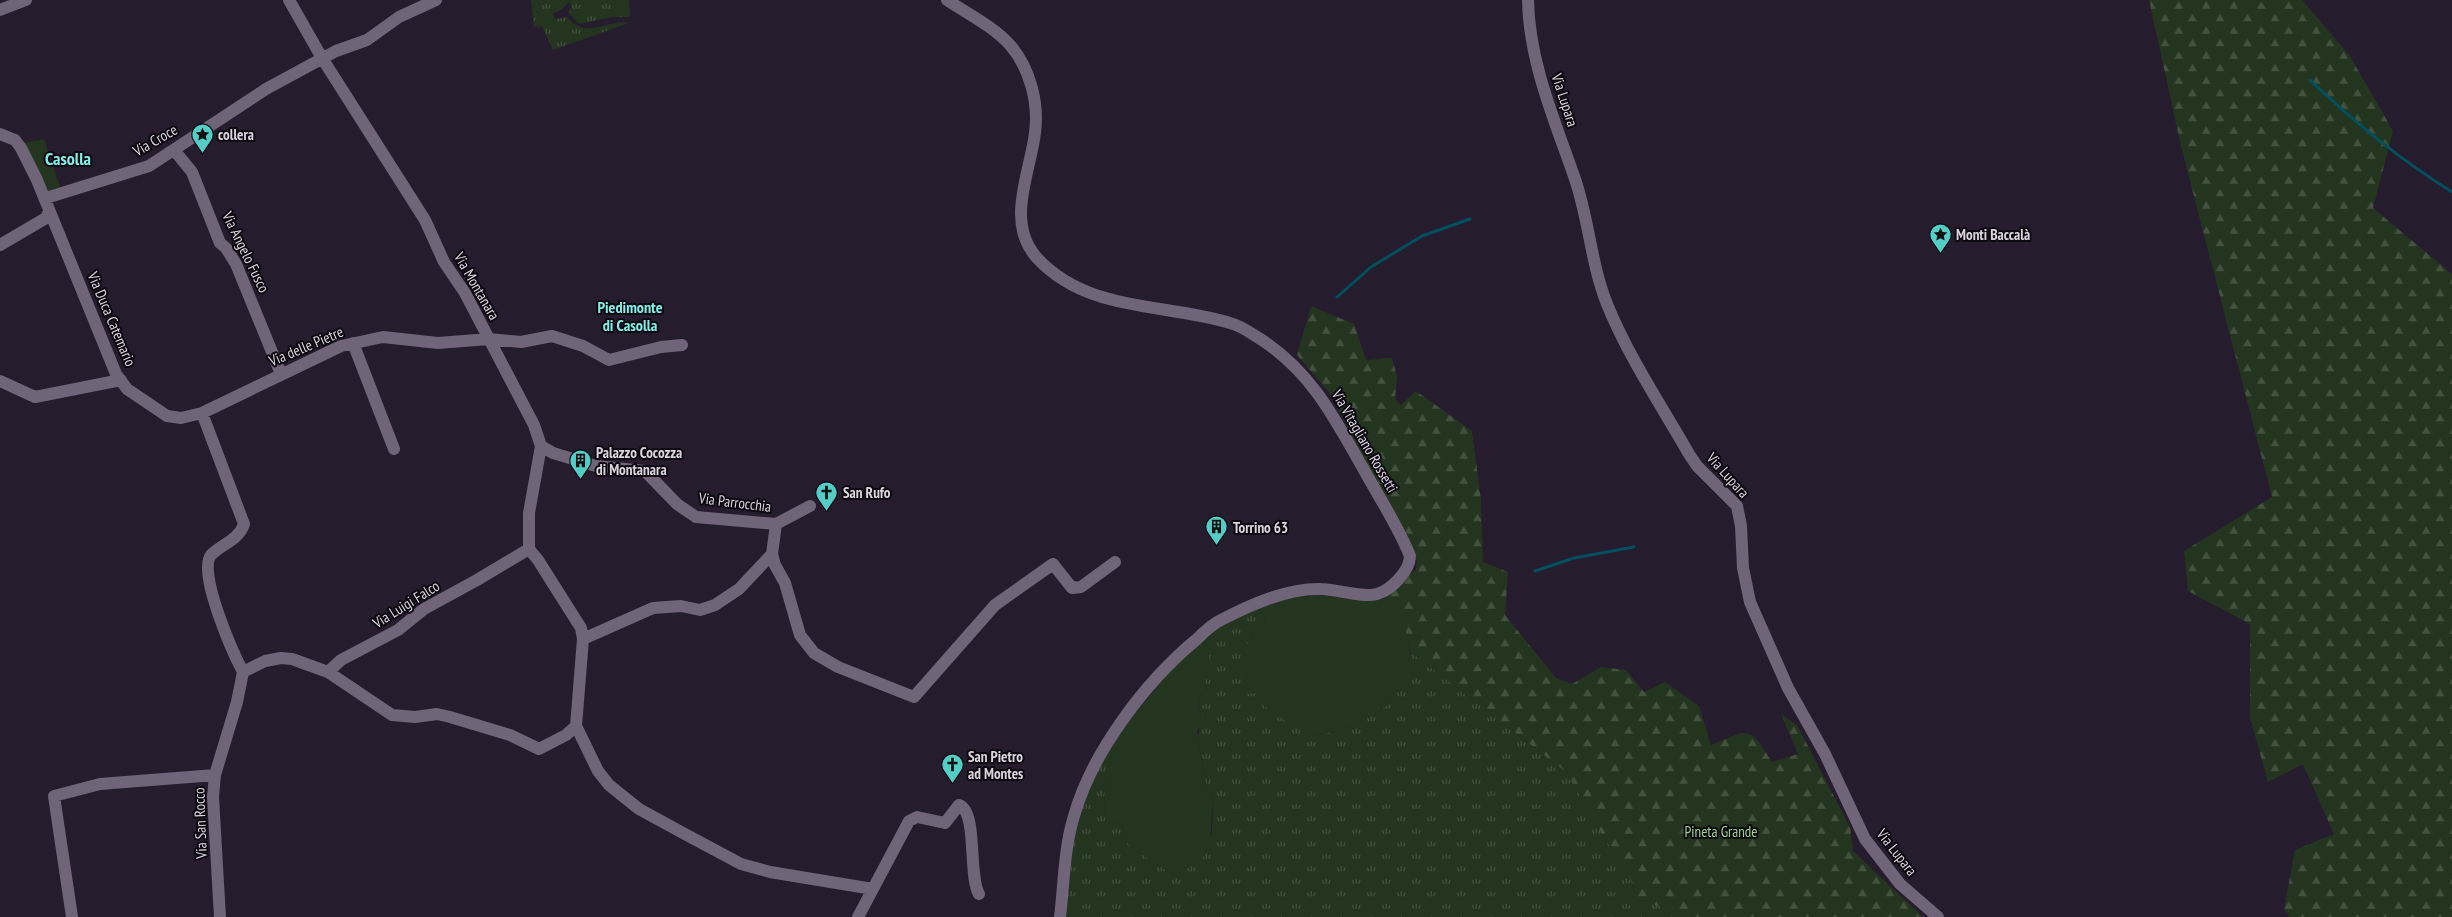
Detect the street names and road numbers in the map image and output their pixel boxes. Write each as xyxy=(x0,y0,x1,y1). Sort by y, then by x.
street label: Via Lupara xyxy=(1547,70,1582,129)
street label: Via Croce xyxy=(129,120,181,161)
street label: Via Angelo Fusco xyxy=(218,207,274,296)
street label: Via Montanara xyxy=(450,248,504,323)
street label: Via Duca Catemario xyxy=(83,268,140,369)
street label: Via delle Pietre xyxy=(265,322,346,371)
street label: Via Vitagliano Rossetti xyxy=(1327,385,1402,496)
street label: Via Lupara xyxy=(1702,448,1753,502)
street label: Via Parrocchia xyxy=(697,488,772,516)
street label: Via Luigi Falco xyxy=(368,576,443,633)
street label: Via San Rocco xyxy=(189,787,211,860)
street label: Via Lupara xyxy=(1872,824,1921,879)

